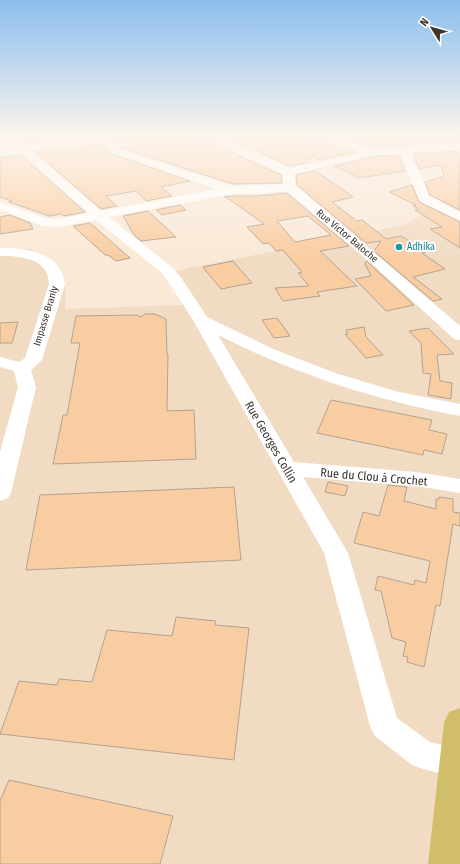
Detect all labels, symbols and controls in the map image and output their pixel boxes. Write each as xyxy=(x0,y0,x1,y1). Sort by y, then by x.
north arrow xyxy=(412,8,452,48)
text: N xyxy=(417,16,432,29)
street label: Rue Victor Baloche xyxy=(314,207,380,265)
place label: Adhika xyxy=(407,241,435,253)
marker: Adhika xyxy=(394,242,404,252)
street label: Impasse Branly xyxy=(31,284,61,347)
street label: Rue Georges Collin xyxy=(242,399,300,485)
street label: Rue du Clou à Crochet xyxy=(320,465,428,489)

